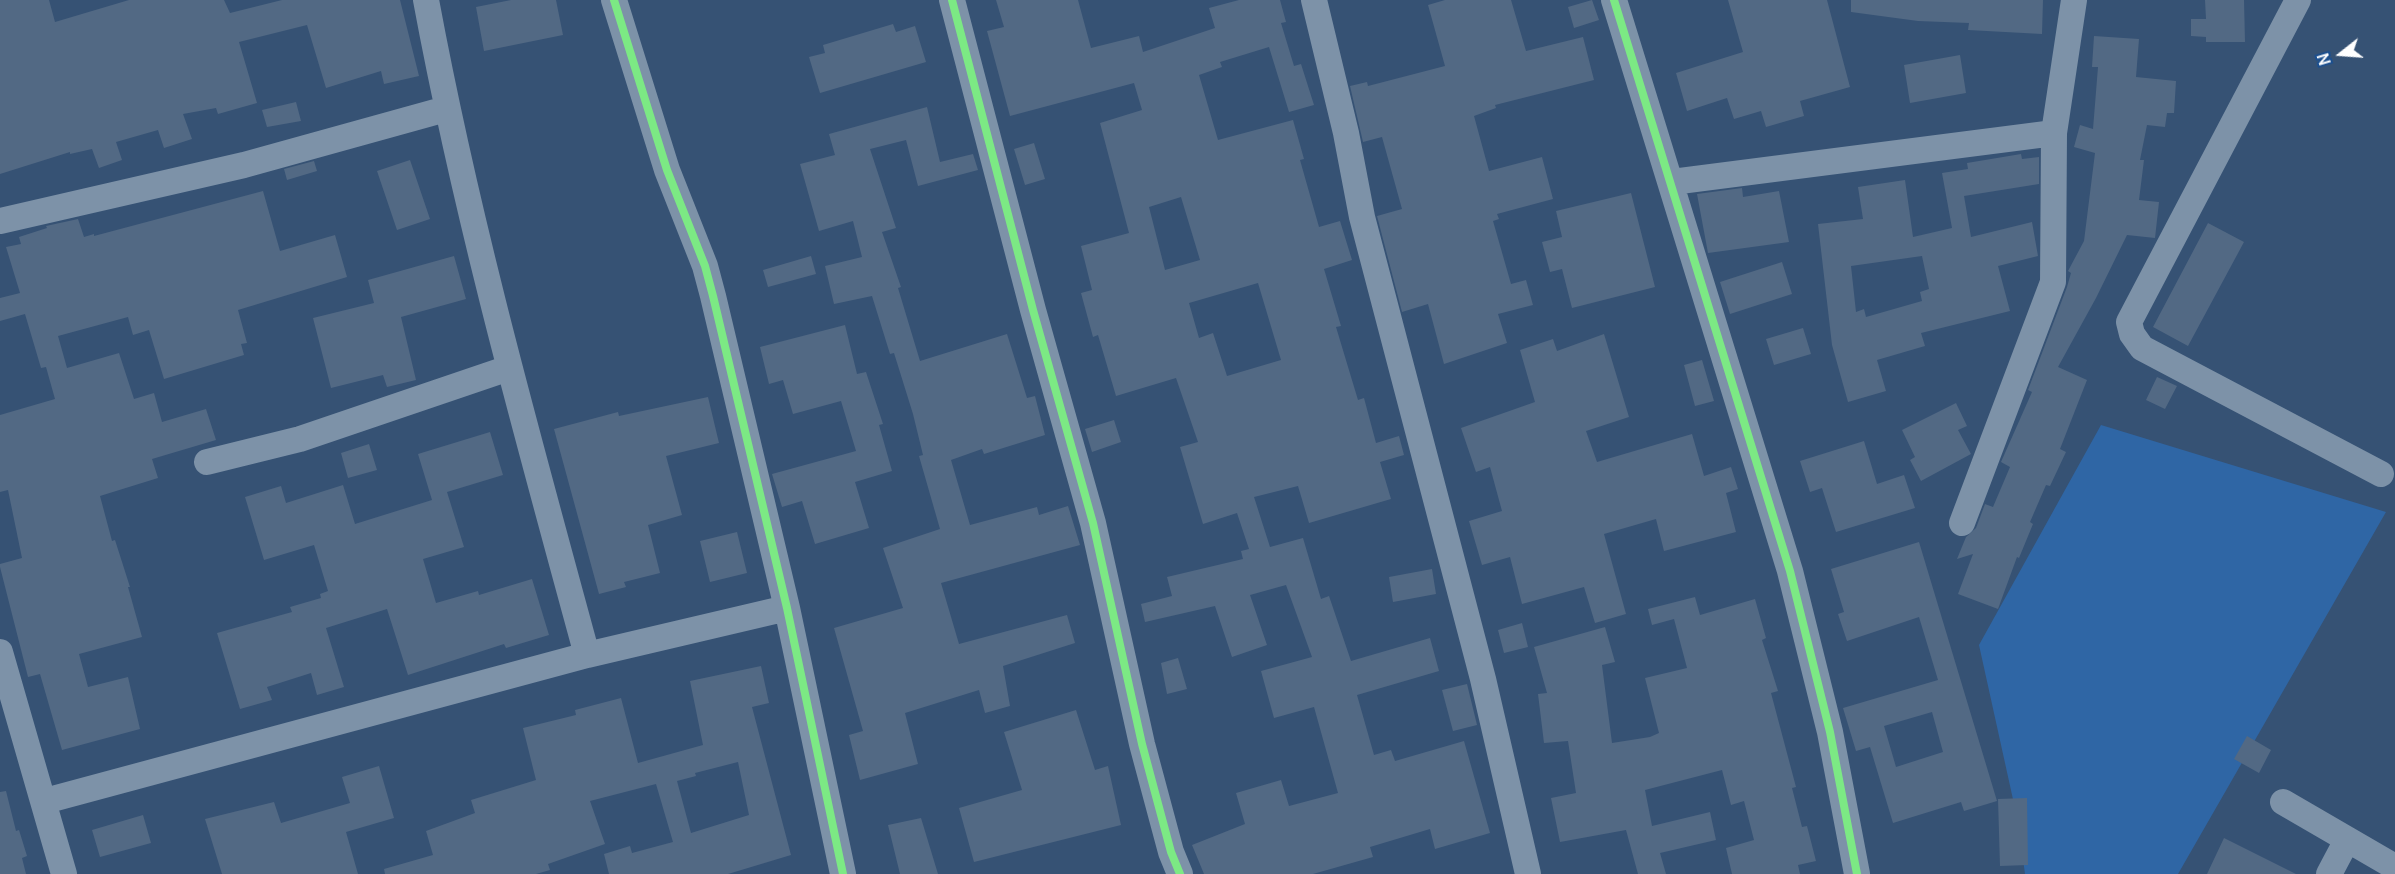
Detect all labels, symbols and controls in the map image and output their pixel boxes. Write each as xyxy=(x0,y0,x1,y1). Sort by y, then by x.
north arrow xyxy=(2311,24,2371,84)
text: N xyxy=(2312,51,2336,68)

